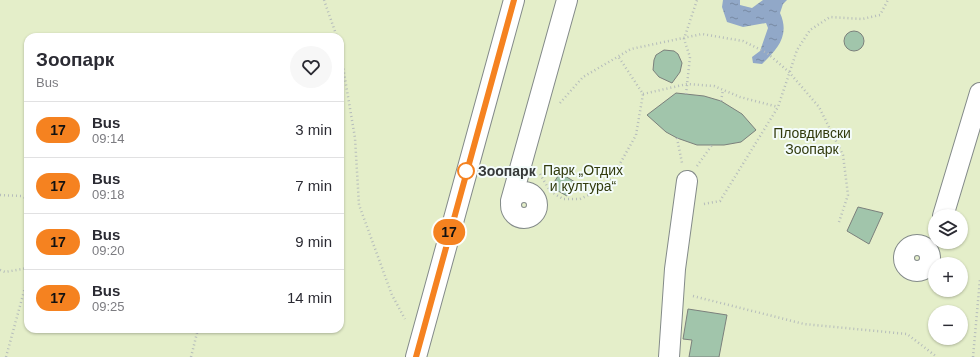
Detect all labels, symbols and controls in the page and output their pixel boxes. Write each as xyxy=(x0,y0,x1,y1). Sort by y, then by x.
button: heart xyxy=(290,46,332,88)
text: Зоопарк xyxy=(36,49,114,70)
text: Bus xyxy=(36,75,58,90)
text: Bus xyxy=(92,114,120,131)
text: 3 min xyxy=(295,121,332,138)
text: 17 xyxy=(50,122,66,138)
park label: Пловдивски Зоопарк xyxy=(773,125,851,157)
text: 09:14 xyxy=(92,131,125,146)
marker: Зоопарк xyxy=(457,162,475,180)
park label: Парк „Отдих и култура“ xyxy=(543,162,623,194)
place label: Зоопарк xyxy=(478,163,537,179)
text: Bus xyxy=(92,170,120,187)
text: 7 min xyxy=(295,177,332,194)
text: 17 xyxy=(50,178,66,194)
text: 09:18 xyxy=(92,187,125,202)
map controls xyxy=(928,209,968,345)
button: layers xyxy=(928,209,968,249)
line badge: 17 xyxy=(431,219,467,245)
text: 17 xyxy=(441,224,457,240)
text: Bus xyxy=(92,226,120,243)
text: 9 min xyxy=(295,233,332,250)
text: 17 xyxy=(50,234,66,250)
text: 09:20 xyxy=(92,243,125,258)
button: + xyxy=(928,257,968,297)
text: Bus xyxy=(92,282,120,299)
text: 14 min xyxy=(287,289,332,306)
text: 17 xyxy=(50,290,66,306)
text: 09:25 xyxy=(92,299,125,314)
button: − xyxy=(928,305,968,345)

